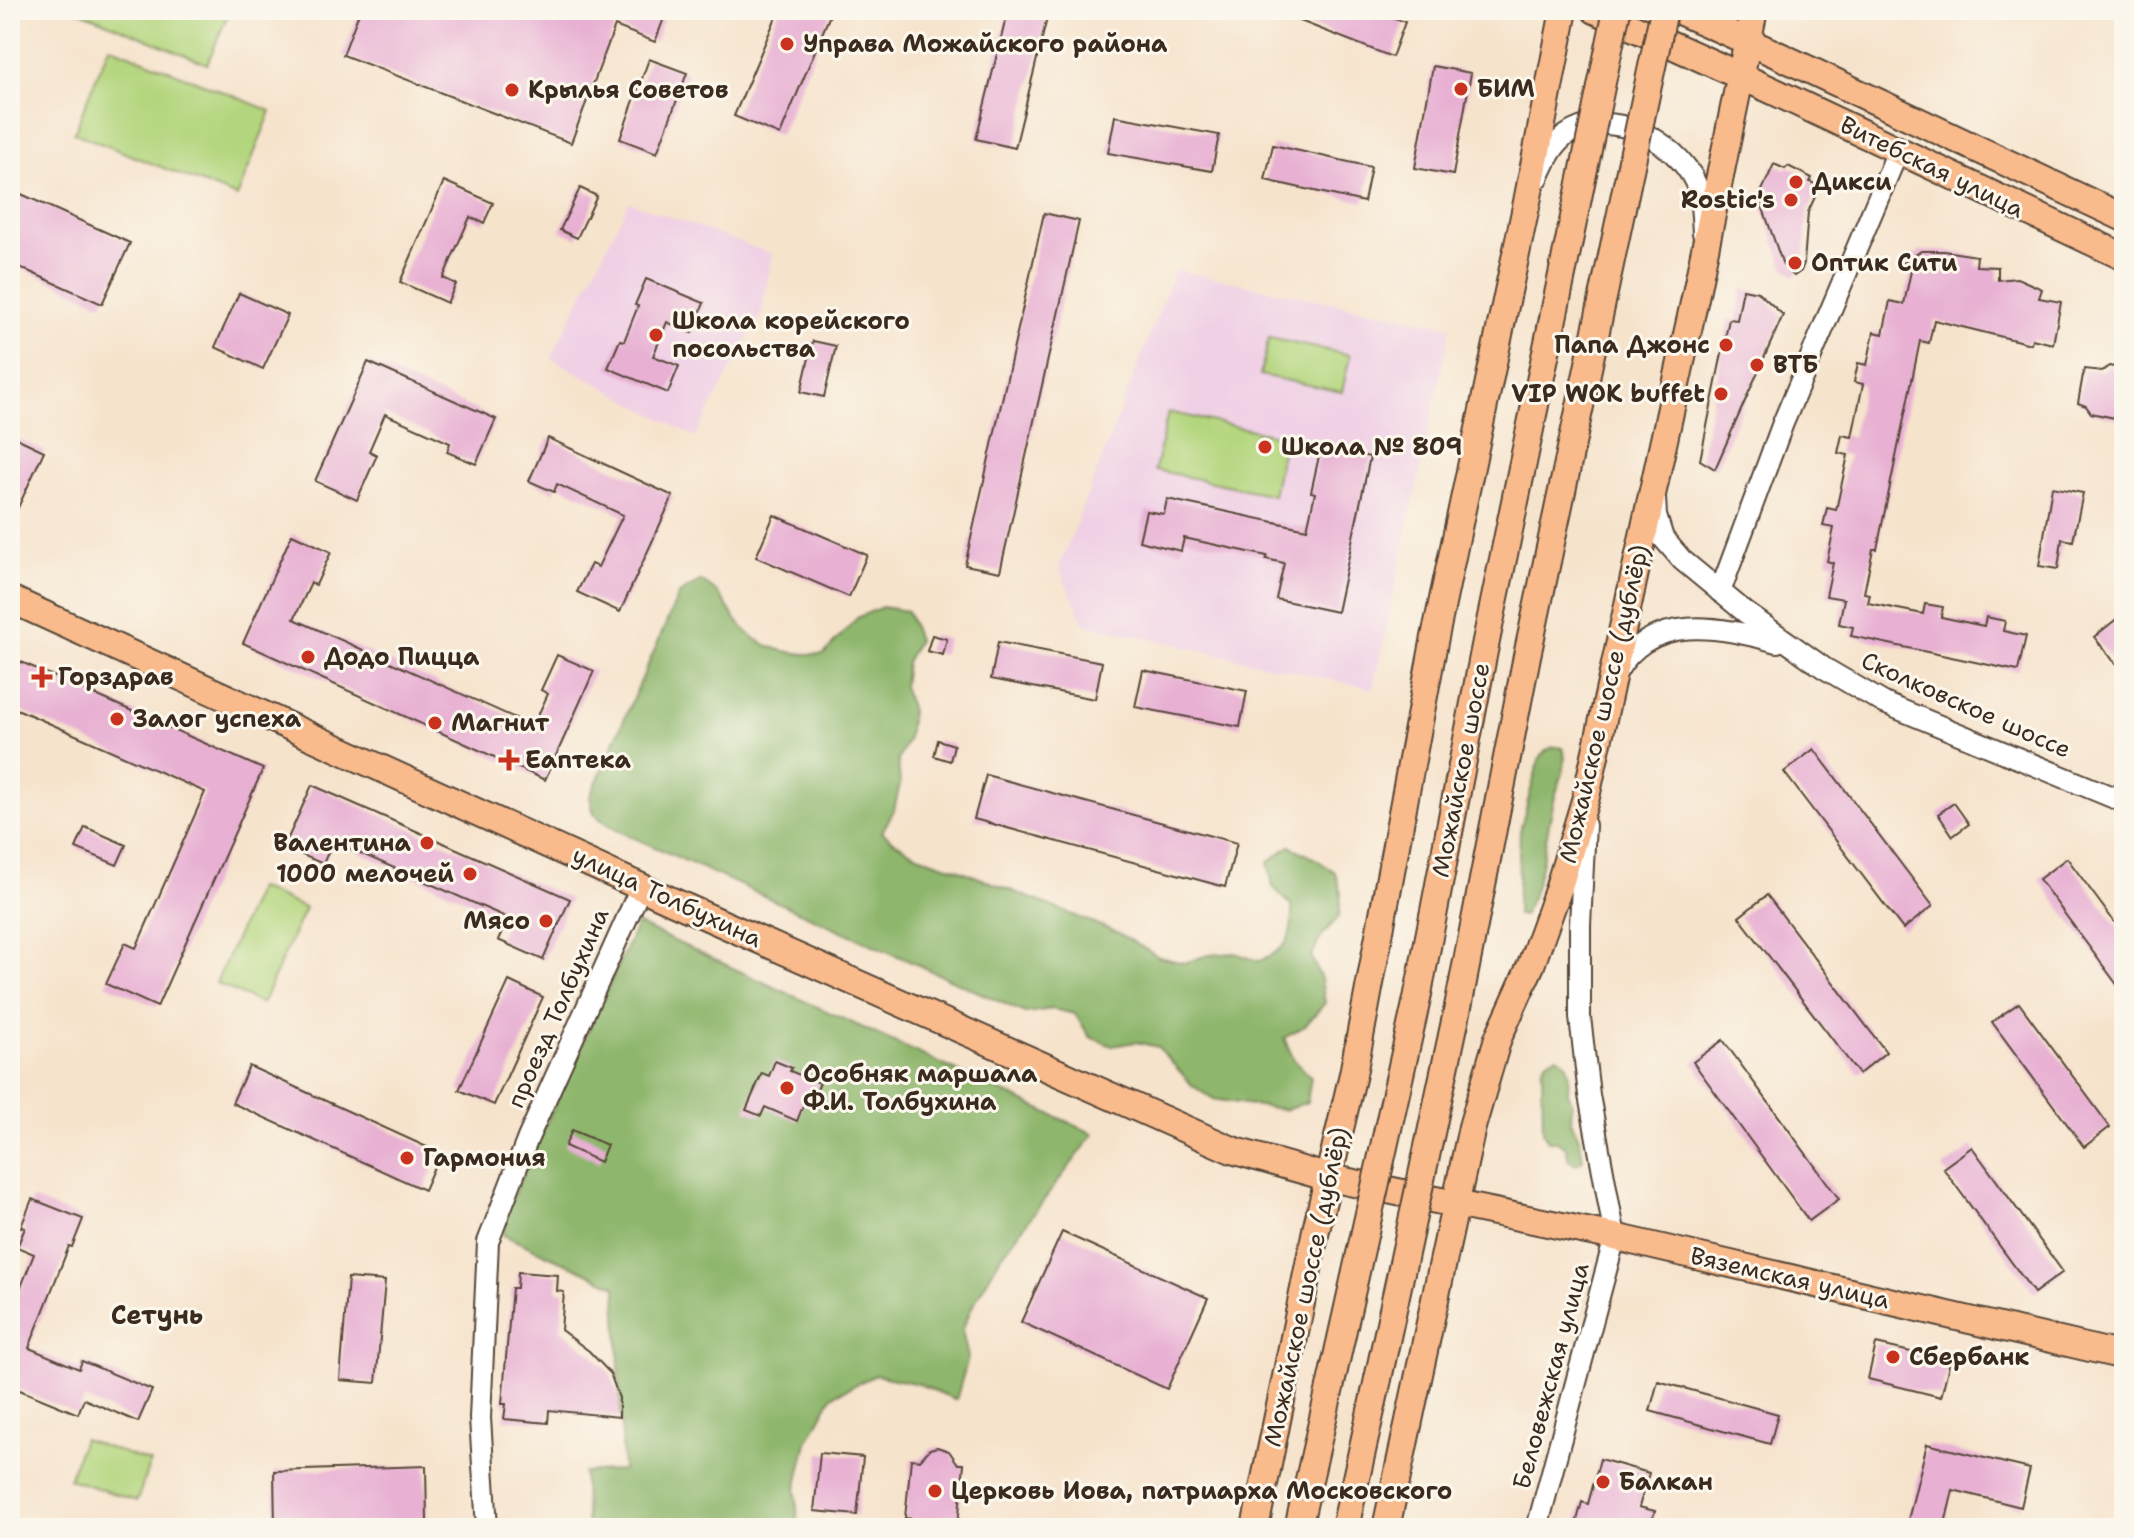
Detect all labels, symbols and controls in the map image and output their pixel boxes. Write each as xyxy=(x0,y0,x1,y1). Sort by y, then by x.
place label: Управа Можайского района xyxy=(803,28,1168,60)
marker: Управа Можайского района xyxy=(778,35,796,53)
place label: БИМ xyxy=(1477,73,1535,105)
place label: Крылья Советов xyxy=(528,74,728,106)
marker: БИМ xyxy=(1452,80,1470,98)
marker: Крылья Советов xyxy=(503,81,521,99)
street label: Витебская улица xyxy=(1835,109,2029,225)
place label: Дикси xyxy=(1812,166,1892,198)
marker: Дикси xyxy=(1787,173,1805,191)
place label: Rostic's xyxy=(1681,184,1775,216)
marker: Rostic's xyxy=(1782,191,1800,209)
place label: Оптик Сити xyxy=(1811,247,1958,279)
marker: Оптик Сити xyxy=(1786,254,1804,272)
place label: Школа корейского посольства xyxy=(672,305,910,365)
marker: Школа корейского посольства xyxy=(647,326,665,344)
place label: Папа Джонс xyxy=(1554,329,1710,361)
marker: Папа Джонс xyxy=(1717,336,1735,354)
place label: ВТБ xyxy=(1773,349,1818,381)
marker: ВТБ xyxy=(1748,356,1766,374)
place label: VIP WOK buffet xyxy=(1511,378,1705,410)
marker: VIP WOK buffet xyxy=(1712,385,1730,403)
place label: Школа № 809 xyxy=(1281,431,1462,463)
marker: Школа № 809 xyxy=(1256,438,1274,456)
street label: Можайское шоссе (дублёр) xyxy=(1552,542,1656,866)
place label: Додо Пицца xyxy=(324,641,480,673)
street label: Сколковское шоссе xyxy=(1856,644,2076,766)
marker: Додо Пицца xyxy=(299,648,317,666)
street label: Можайское шоссе xyxy=(1424,660,1498,880)
place label: Горздрав xyxy=(58,661,174,693)
marker: Горздрав xyxy=(33,668,51,686)
place label: Залог успеха xyxy=(133,703,302,735)
place label: Магнит xyxy=(451,707,550,739)
marker: Залог успеха xyxy=(108,710,126,728)
marker: Магнит xyxy=(426,714,444,732)
place label: Еаптека xyxy=(525,744,631,776)
marker: Еаптека xyxy=(500,751,518,769)
place label: Валентина xyxy=(273,827,412,859)
marker: Валентина xyxy=(418,834,436,852)
street label: улица Толбухина xyxy=(567,839,767,955)
place label: 1000 мелочей xyxy=(276,858,454,890)
marker: 1000 мелочей xyxy=(461,865,479,883)
street label: проезд Толбухина xyxy=(500,903,616,1113)
place label: Мясо xyxy=(463,905,530,937)
marker: Мясо xyxy=(537,912,555,930)
place label: Особняк маршала Ф.И. Толбухина xyxy=(803,1058,1038,1118)
marker: Особняк маршала Ф.И. Толбухина xyxy=(778,1079,796,1097)
street label: Можайское шоссе (дублёр) xyxy=(1256,1124,1356,1450)
place label: Гармония xyxy=(423,1142,546,1174)
marker: Гармония xyxy=(398,1149,416,1167)
street label: Вяземская улица xyxy=(1687,1240,1893,1317)
street label: Беловежская улица xyxy=(1505,1259,1597,1493)
district label: Сетунь xyxy=(111,1297,203,1332)
place label: Сбербанк xyxy=(1909,1341,2029,1373)
marker: Сбербанк xyxy=(1884,1348,1902,1366)
place label: Балкан xyxy=(1619,1466,1713,1498)
marker: Балкан xyxy=(1594,1473,1612,1491)
place label: Церковь Иова, патриарха Московского xyxy=(951,1475,1452,1507)
marker: Церковь Иова, патриарха Московского xyxy=(926,1482,944,1500)

